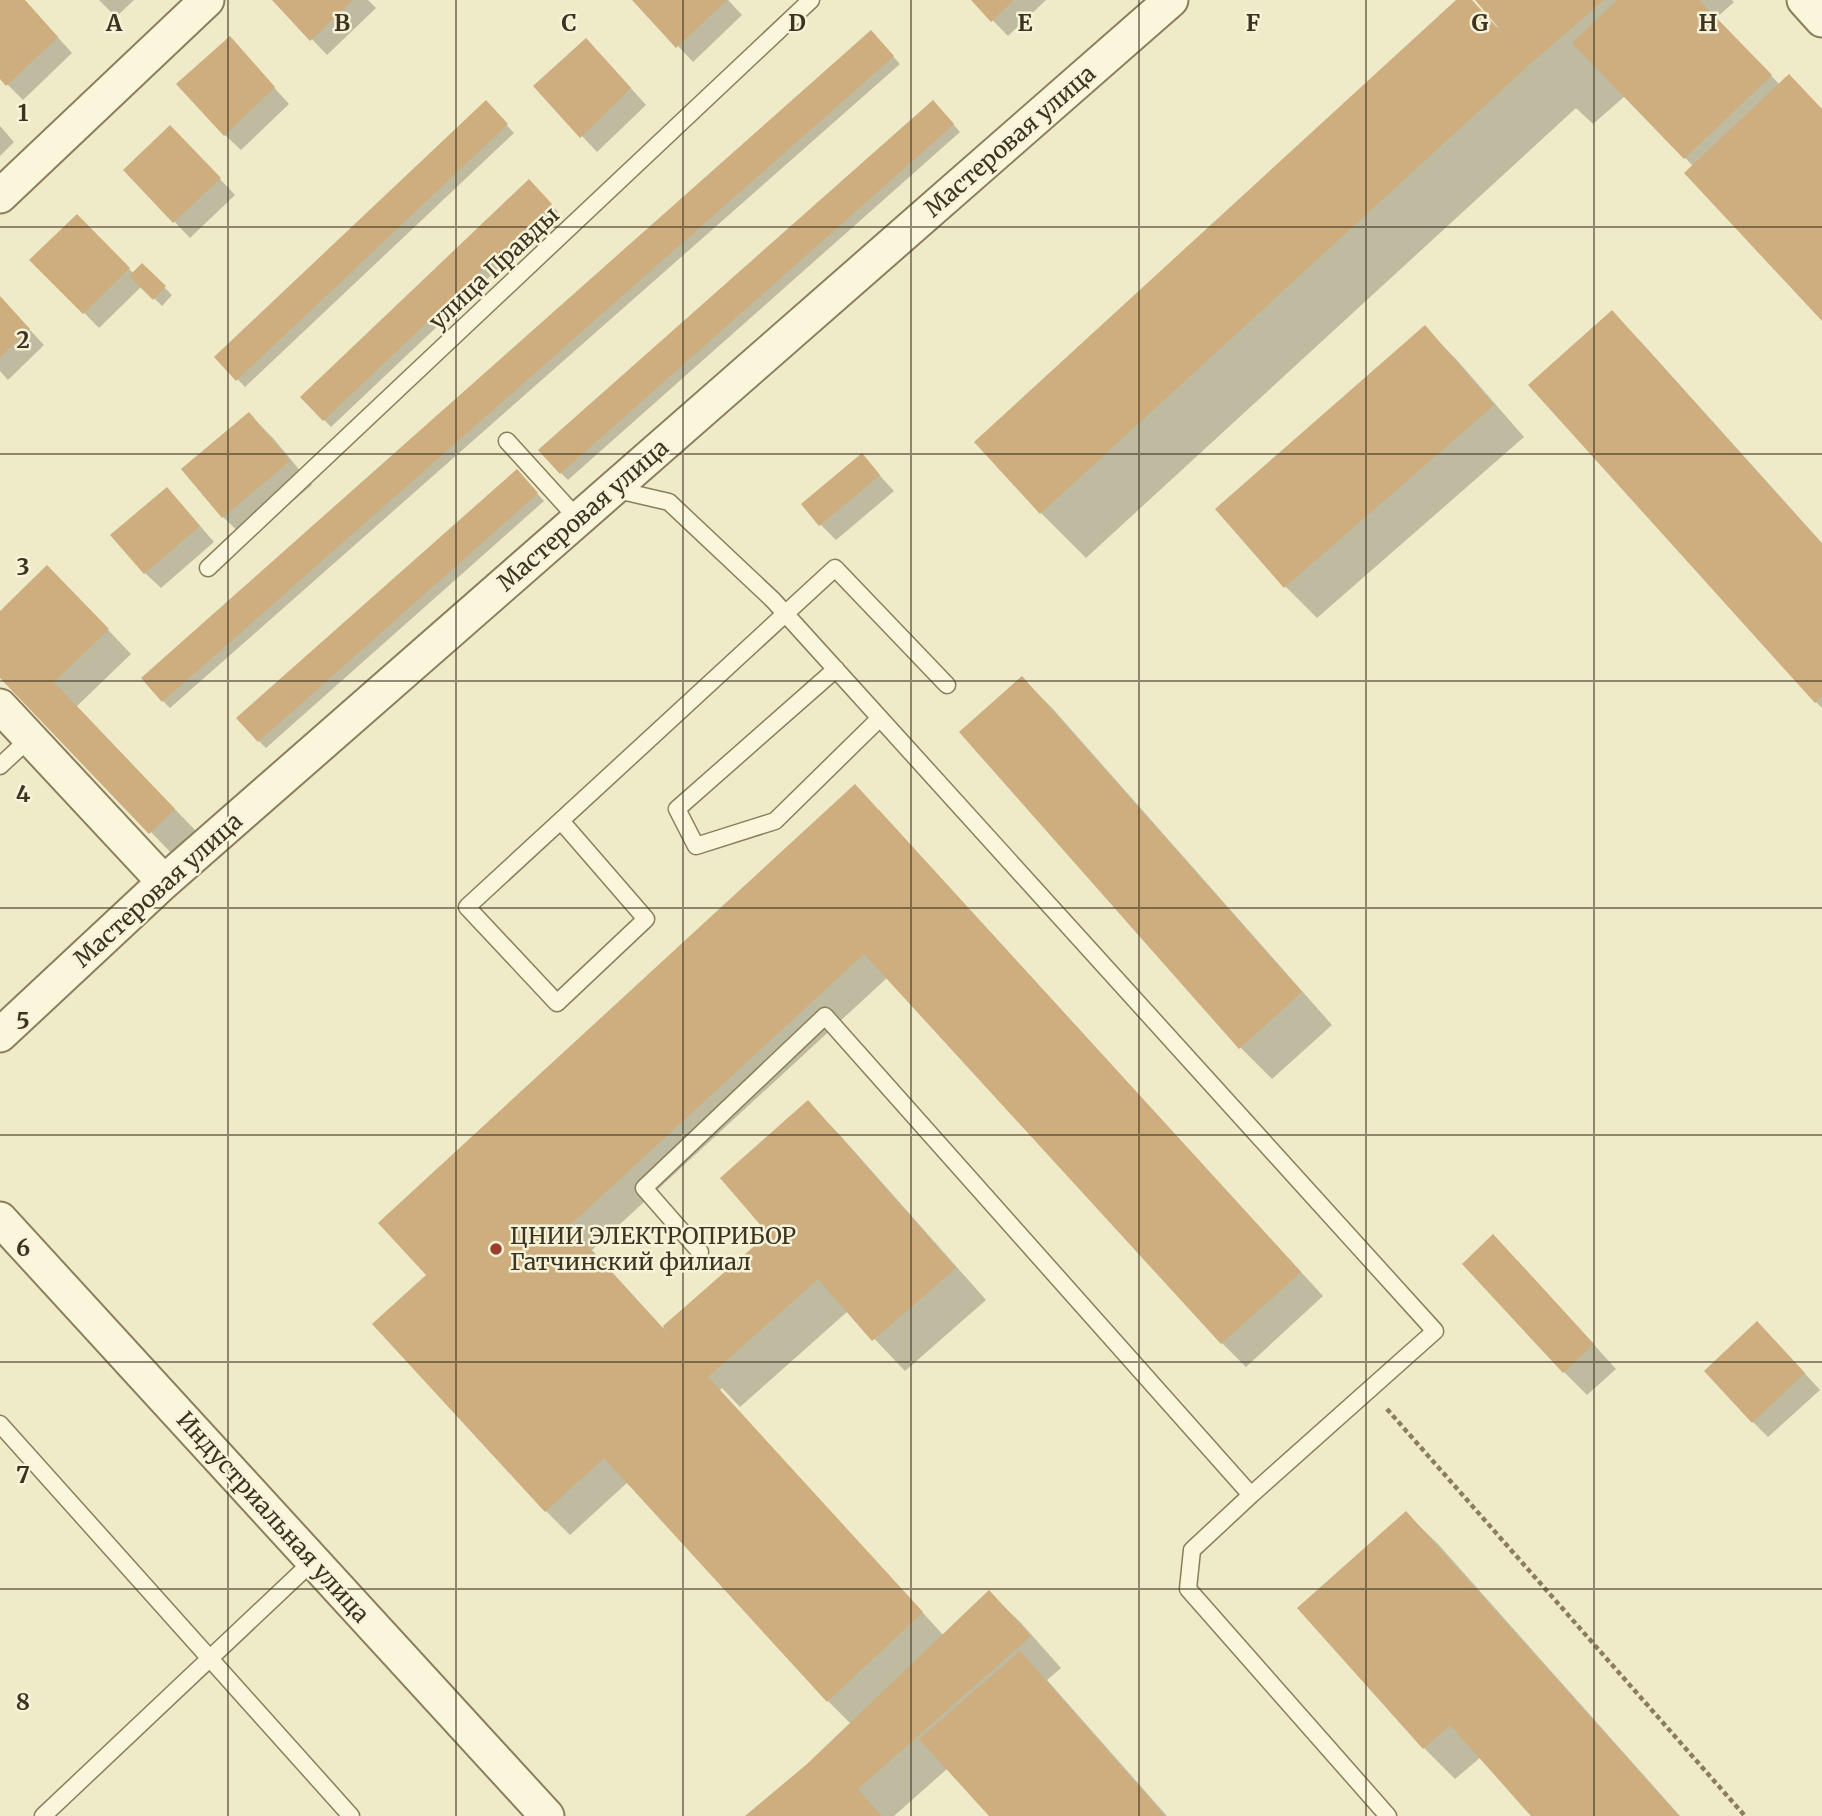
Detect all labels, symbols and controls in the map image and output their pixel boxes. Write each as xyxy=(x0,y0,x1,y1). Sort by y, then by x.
text: A xyxy=(105,8,123,37)
text: B xyxy=(334,8,350,37)
text: C xyxy=(561,8,577,37)
text: D xyxy=(788,8,806,37)
text: E xyxy=(1017,8,1033,37)
text: F xyxy=(1246,8,1260,37)
text: G xyxy=(1472,8,1489,37)
text: H xyxy=(1699,8,1718,37)
street label: Мастеровая улица xyxy=(918,58,1101,223)
text: 1 xyxy=(18,98,29,127)
street label: улица Правды xyxy=(423,200,565,335)
text: 2 xyxy=(16,325,30,354)
street label: Мастеровая улица xyxy=(491,432,674,597)
text: 3 xyxy=(16,552,30,581)
text: 4 xyxy=(16,779,31,808)
street label: Мастеровая улица xyxy=(67,806,248,973)
text: 5 xyxy=(16,1006,30,1035)
place label: ЦНИИ ЭЛЕКТРОПРИБОР Гатчинский филиал xyxy=(510,1221,796,1276)
text: 6 xyxy=(16,1233,30,1262)
marker: ЦНИИ ЭЛЕКТРОПРИБОР Гатчинский филиал xyxy=(488,1241,504,1257)
street label: Индустриальная улица xyxy=(171,1405,376,1628)
text: 7 xyxy=(16,1460,30,1489)
text: 8 xyxy=(16,1687,30,1716)

